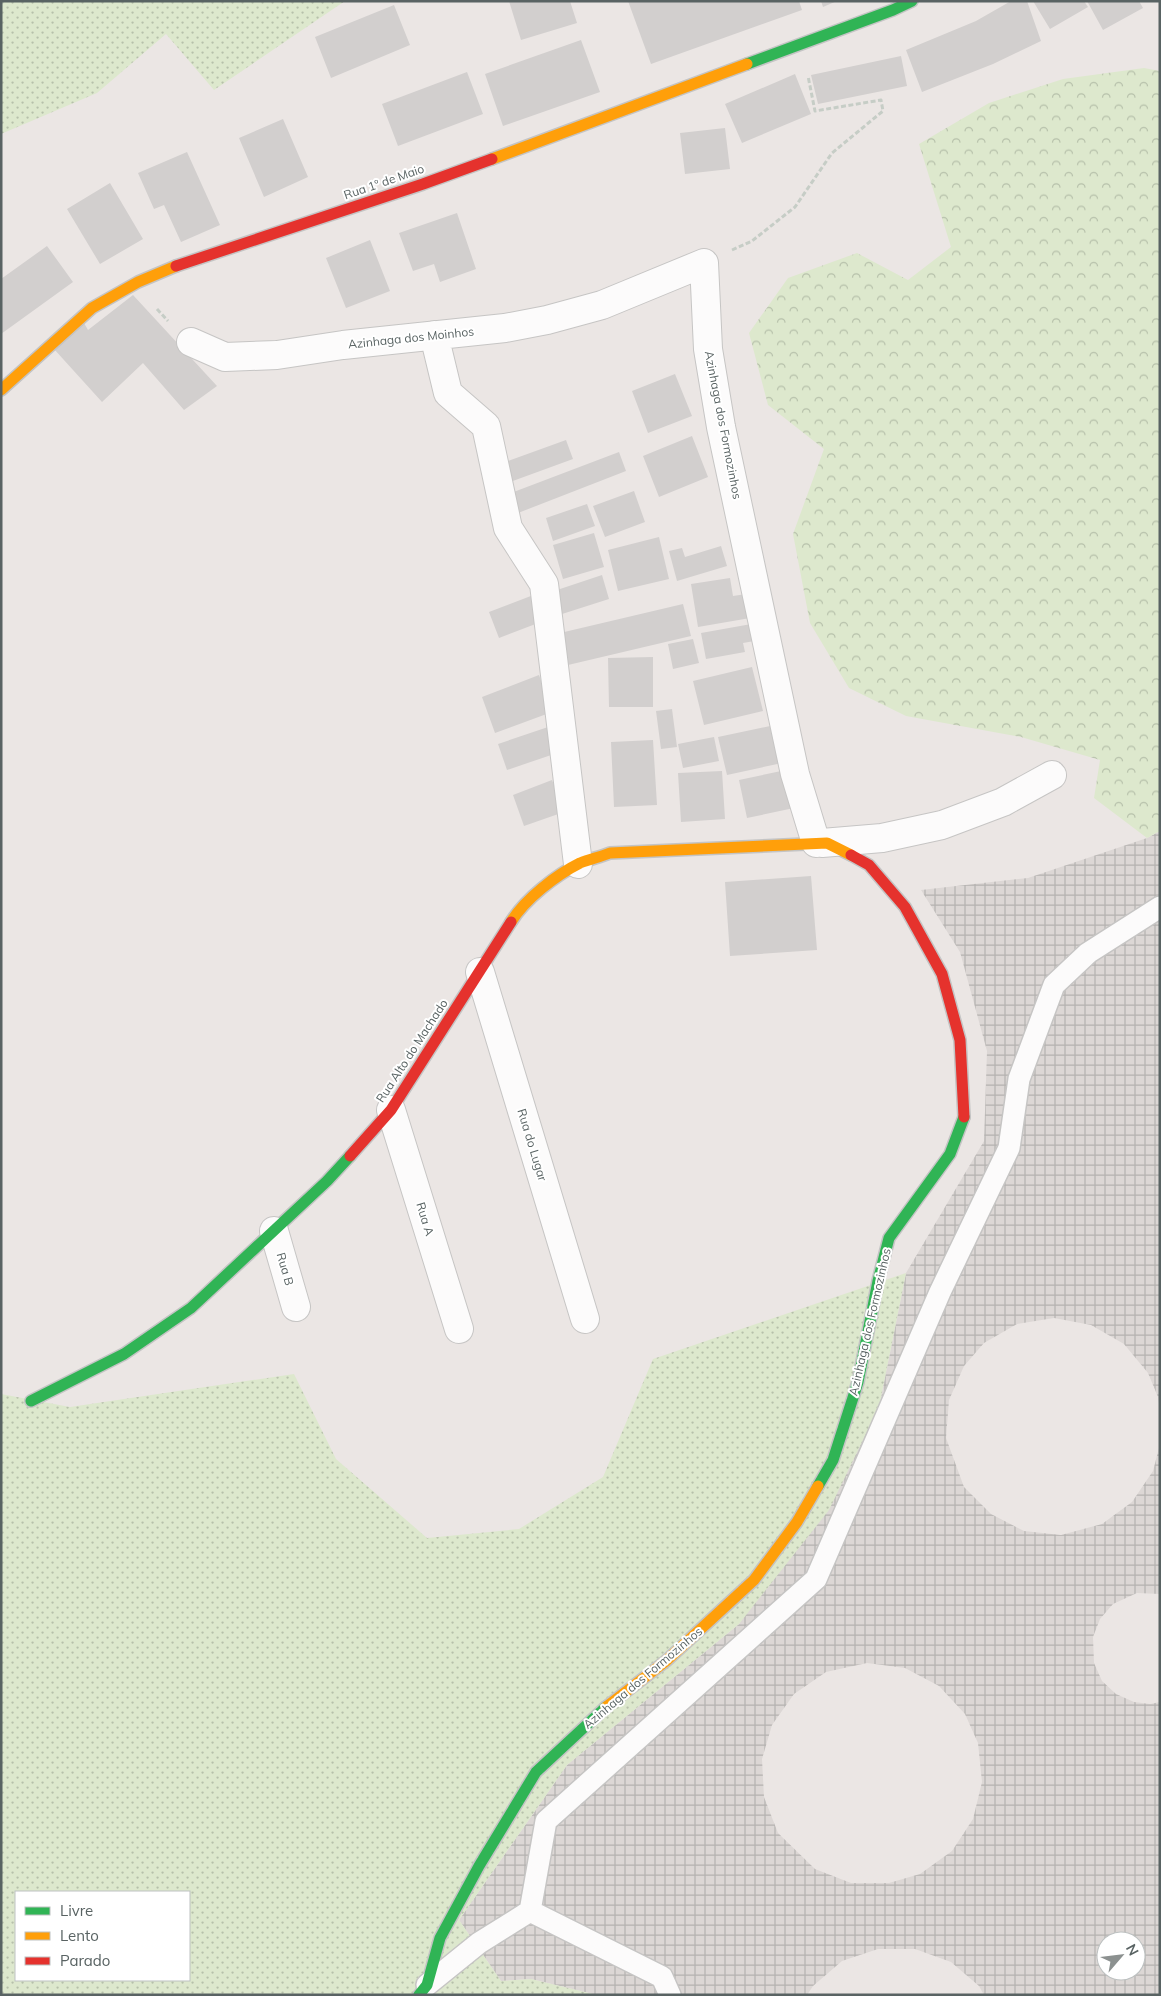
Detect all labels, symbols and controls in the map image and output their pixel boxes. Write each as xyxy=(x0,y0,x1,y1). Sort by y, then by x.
street label: Rua 1º de Maio xyxy=(342,161,426,202)
street label: Azinhaga dos Moinhos xyxy=(347,323,475,352)
street label: Azinhaga dos Formozinhos xyxy=(702,349,745,500)
street label: Rua Alto do Machado xyxy=(373,996,451,1105)
street label: Rua do Lugar xyxy=(514,1107,551,1183)
street label: Rua A xyxy=(413,1200,438,1238)
street label: Azinhaga dos Formozinhos xyxy=(845,1247,894,1397)
street label: Rua B xyxy=(274,1251,297,1287)
street label: Azinhaga dos Formozinhos xyxy=(580,1623,705,1732)
legend xyxy=(15,1891,190,1981)
text: Livre xyxy=(60,1901,93,1920)
text: Lento xyxy=(60,1926,99,1945)
north arrow xyxy=(1096,1931,1146,1981)
text: N xyxy=(1122,1941,1143,1959)
text: Parado xyxy=(60,1951,110,1970)

